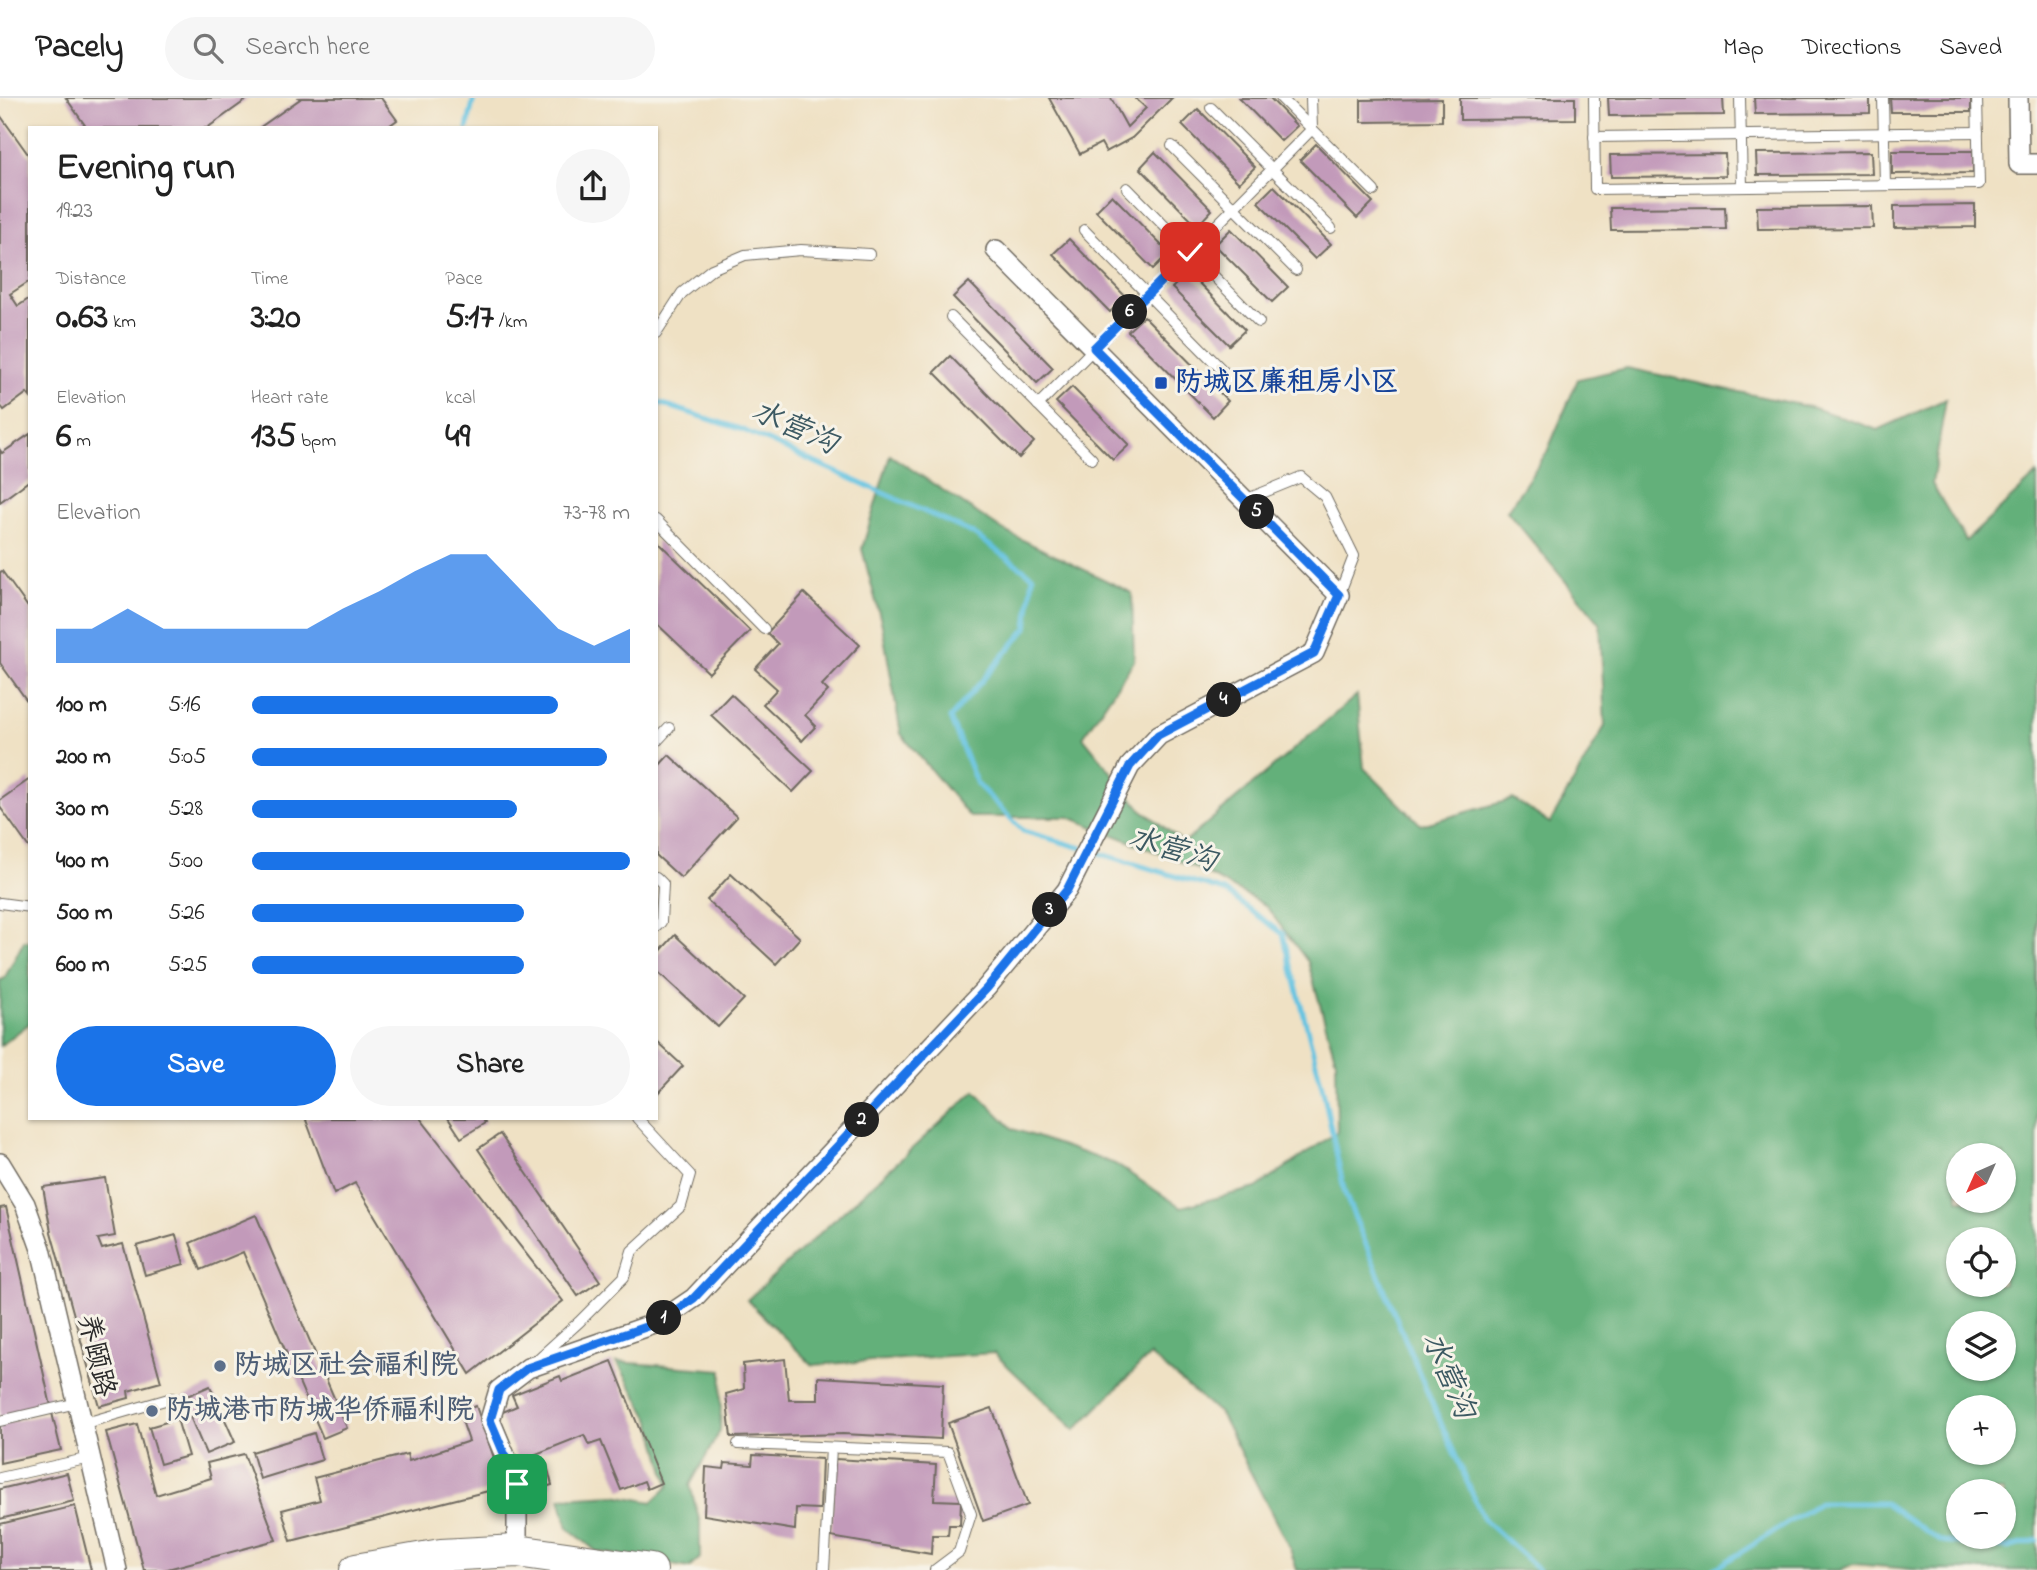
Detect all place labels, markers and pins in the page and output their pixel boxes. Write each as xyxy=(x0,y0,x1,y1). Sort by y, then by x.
pin xyxy=(1160,222,1220,282)
pin: 6 xyxy=(1112,294,1148,330)
place label: 防城区廉租房小区 xyxy=(1175,363,1399,404)
marker: 防城区廉租房小区 xyxy=(1153,375,1169,391)
pin: 5 xyxy=(1240,494,1274,530)
pin: 4 xyxy=(1206,682,1242,718)
pin: 3 xyxy=(1032,892,1068,928)
pin: 2 xyxy=(844,1102,880,1138)
pin: 1 xyxy=(646,1300,682,1336)
place label: 防城区社会福利院 xyxy=(234,1346,458,1387)
marker: 防城区社会福利院 xyxy=(212,1358,228,1374)
place label: 防城港市防城华侨福利院 xyxy=(166,1391,474,1432)
marker: 防城港市防城华侨福利院 xyxy=(144,1403,160,1419)
pin xyxy=(487,1454,547,1514)

